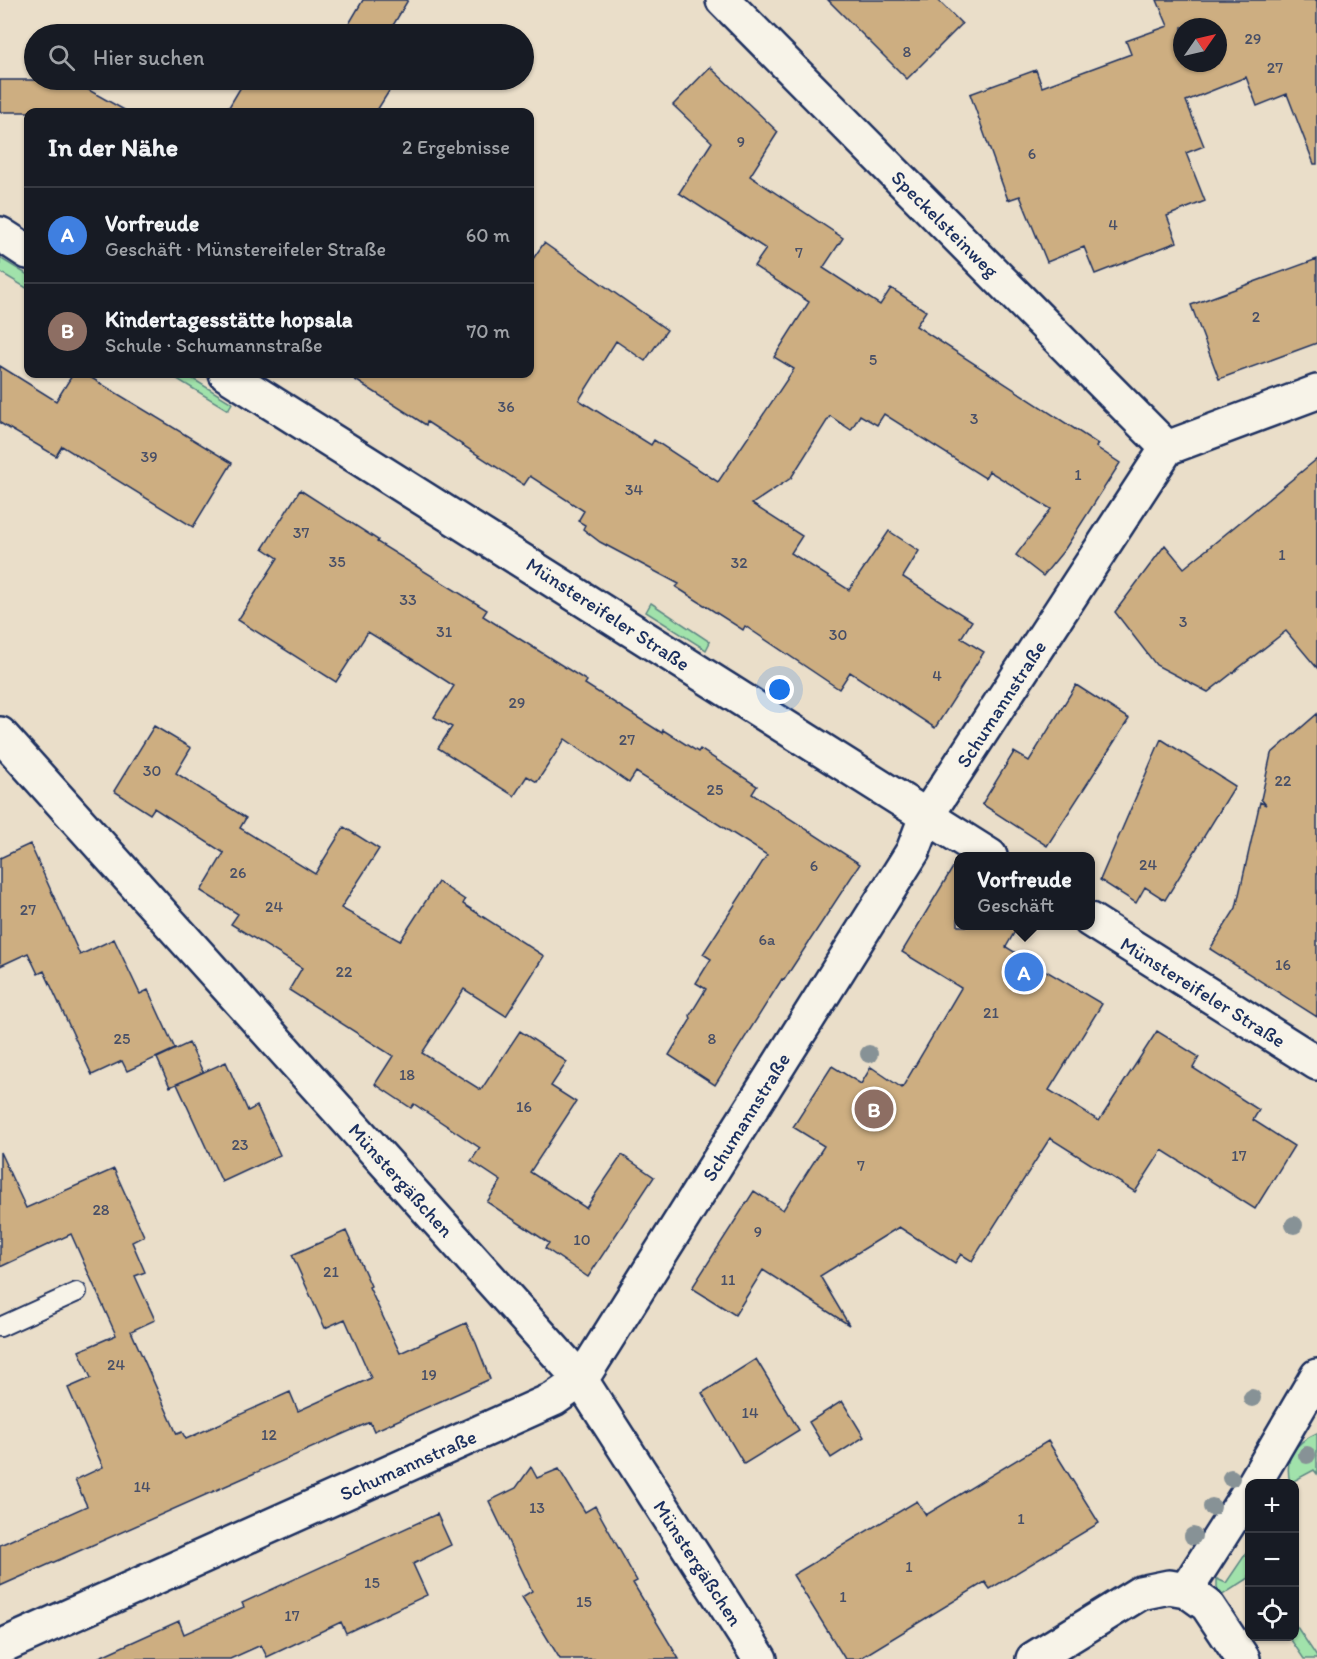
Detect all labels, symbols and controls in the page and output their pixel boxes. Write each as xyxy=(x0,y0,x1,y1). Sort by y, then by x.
north arrow xyxy=(1173,18,1227,72)
search box xyxy=(24,24,534,90)
house number: 29 xyxy=(1245,29,1261,48)
icon: search xyxy=(45,41,78,74)
house number: 8 xyxy=(903,42,912,61)
text: Hier suchen xyxy=(93,44,204,71)
house number: 27 xyxy=(1267,58,1283,77)
text: In der Nähe xyxy=(48,131,178,163)
house number: 9 xyxy=(737,132,745,151)
text: 2 Ergebnisse xyxy=(402,135,510,159)
house number: 6 xyxy=(1028,144,1036,163)
street label: Speckelsteinweg xyxy=(886,165,1004,283)
text: Vorfreude xyxy=(105,210,199,237)
house number: 4 xyxy=(1108,215,1118,234)
text: A xyxy=(61,223,74,247)
text: 60 m xyxy=(466,223,510,247)
text: Geschäft · Münstereifeler Straße xyxy=(105,237,386,261)
house number: 7 xyxy=(795,243,803,262)
text: Kindertagesstätte hopsala xyxy=(105,306,353,333)
house number: 2 xyxy=(1252,307,1261,326)
text: B xyxy=(61,319,74,343)
text: 70 m xyxy=(466,319,510,343)
text: Schule · Schumannstraße xyxy=(105,333,323,357)
house number: 5 xyxy=(869,350,877,369)
house number: 36 xyxy=(497,397,515,416)
house number: 3 xyxy=(970,409,979,428)
house number: 39 xyxy=(140,447,158,466)
house number: 1 xyxy=(1074,465,1082,484)
house number: 34 xyxy=(625,480,644,499)
house number: 37 xyxy=(293,523,309,542)
house number: 1 xyxy=(1278,545,1286,564)
house number: 35 xyxy=(328,552,346,571)
street label: Münstereifeler Straße xyxy=(522,552,694,676)
house number: 32 xyxy=(730,553,748,572)
house number: 33 xyxy=(399,590,417,609)
house number: 3 xyxy=(1179,612,1188,631)
house number: 31 xyxy=(436,622,453,641)
house number: 30 xyxy=(829,625,847,644)
street label: Schumannstraße xyxy=(951,636,1051,772)
house number: 4 xyxy=(932,666,942,685)
your location xyxy=(765,675,794,704)
house number: 29 xyxy=(509,693,525,712)
house number: 27 xyxy=(619,730,635,749)
house number: 30 xyxy=(143,761,161,780)
house number: 22 xyxy=(1275,771,1292,790)
house number: 25 xyxy=(707,780,723,799)
popup xyxy=(954,852,1095,930)
house number: 24 xyxy=(1139,855,1157,874)
house number: 6 xyxy=(810,856,818,875)
house number: 26 xyxy=(230,863,246,882)
text: Vorfreude xyxy=(977,866,1072,893)
text: Geschäft xyxy=(977,893,1054,917)
house number: 24 xyxy=(265,897,283,916)
house number: 27 xyxy=(20,900,36,919)
house number: 6a xyxy=(759,930,776,949)
street label: Münstereifeler Straße xyxy=(1116,931,1290,1053)
pin: A xyxy=(1004,950,1044,994)
house number: 16 xyxy=(1275,955,1291,974)
house number: 22 xyxy=(336,962,353,981)
house number: 21 xyxy=(983,1003,999,1022)
house number: 25 xyxy=(114,1029,130,1048)
house number: 8 xyxy=(708,1029,717,1048)
street label: Schumannstraße xyxy=(697,1048,795,1186)
house number: 18 xyxy=(399,1065,415,1084)
pin: B xyxy=(854,1086,894,1132)
house number: 16 xyxy=(516,1097,532,1116)
street label: Münstergäßchen xyxy=(344,1118,459,1242)
house number: 23 xyxy=(231,1135,249,1154)
house number: 17 xyxy=(1231,1146,1247,1165)
house number: 7 xyxy=(857,1156,865,1175)
house number: 28 xyxy=(92,1200,110,1219)
house number: 9 xyxy=(754,1222,762,1241)
house number: 10 xyxy=(573,1230,591,1249)
house number: 21 xyxy=(323,1262,339,1281)
house number: 11 xyxy=(721,1270,736,1289)
house number: 24 xyxy=(107,1355,125,1374)
house number: 19 xyxy=(421,1365,437,1384)
house number: 14 xyxy=(741,1403,759,1422)
street label: Schumannstraße xyxy=(336,1424,480,1506)
house number: 12 xyxy=(261,1425,278,1444)
house number: 14 xyxy=(133,1477,151,1496)
map controls xyxy=(1245,1479,1299,1641)
button: + xyxy=(1245,1479,1299,1533)
street label: Münstergäßchen xyxy=(648,1496,748,1631)
house number: 13 xyxy=(529,1498,545,1517)
house number: 1 xyxy=(1017,1509,1025,1528)
button: − xyxy=(1245,1533,1299,1587)
house number: 1 xyxy=(905,1557,913,1576)
house number: 15 xyxy=(364,1573,380,1592)
house number: 1 xyxy=(839,1587,847,1606)
button: locate xyxy=(1245,1587,1299,1641)
house number: 15 xyxy=(576,1592,592,1611)
house number: 17 xyxy=(284,1606,300,1625)

